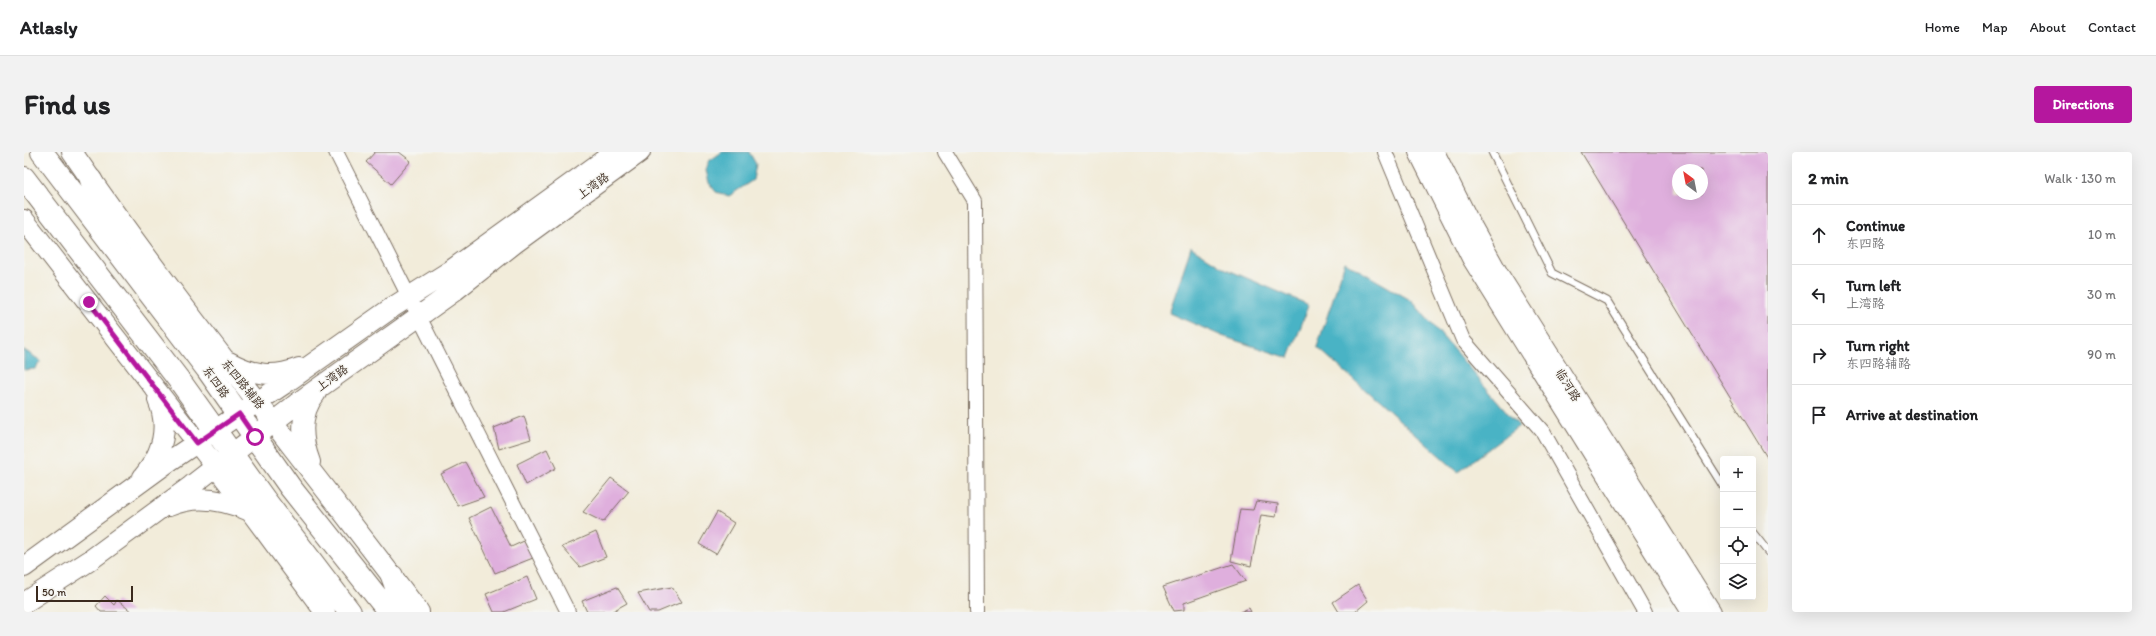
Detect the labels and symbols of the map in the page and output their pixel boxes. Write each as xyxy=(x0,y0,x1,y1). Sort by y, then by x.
north arrow xyxy=(1672,164,1708,200)
street label: 上湾路 xyxy=(574,170,612,202)
route end xyxy=(80,293,98,311)
street label: 东四路辅路 xyxy=(219,356,267,412)
street label: 上湾路 xyxy=(313,362,351,394)
street label: 东四路 xyxy=(200,363,232,401)
street label: 临河路 xyxy=(1553,366,1583,404)
route start xyxy=(246,428,264,446)
scale bar xyxy=(36,584,133,603)

